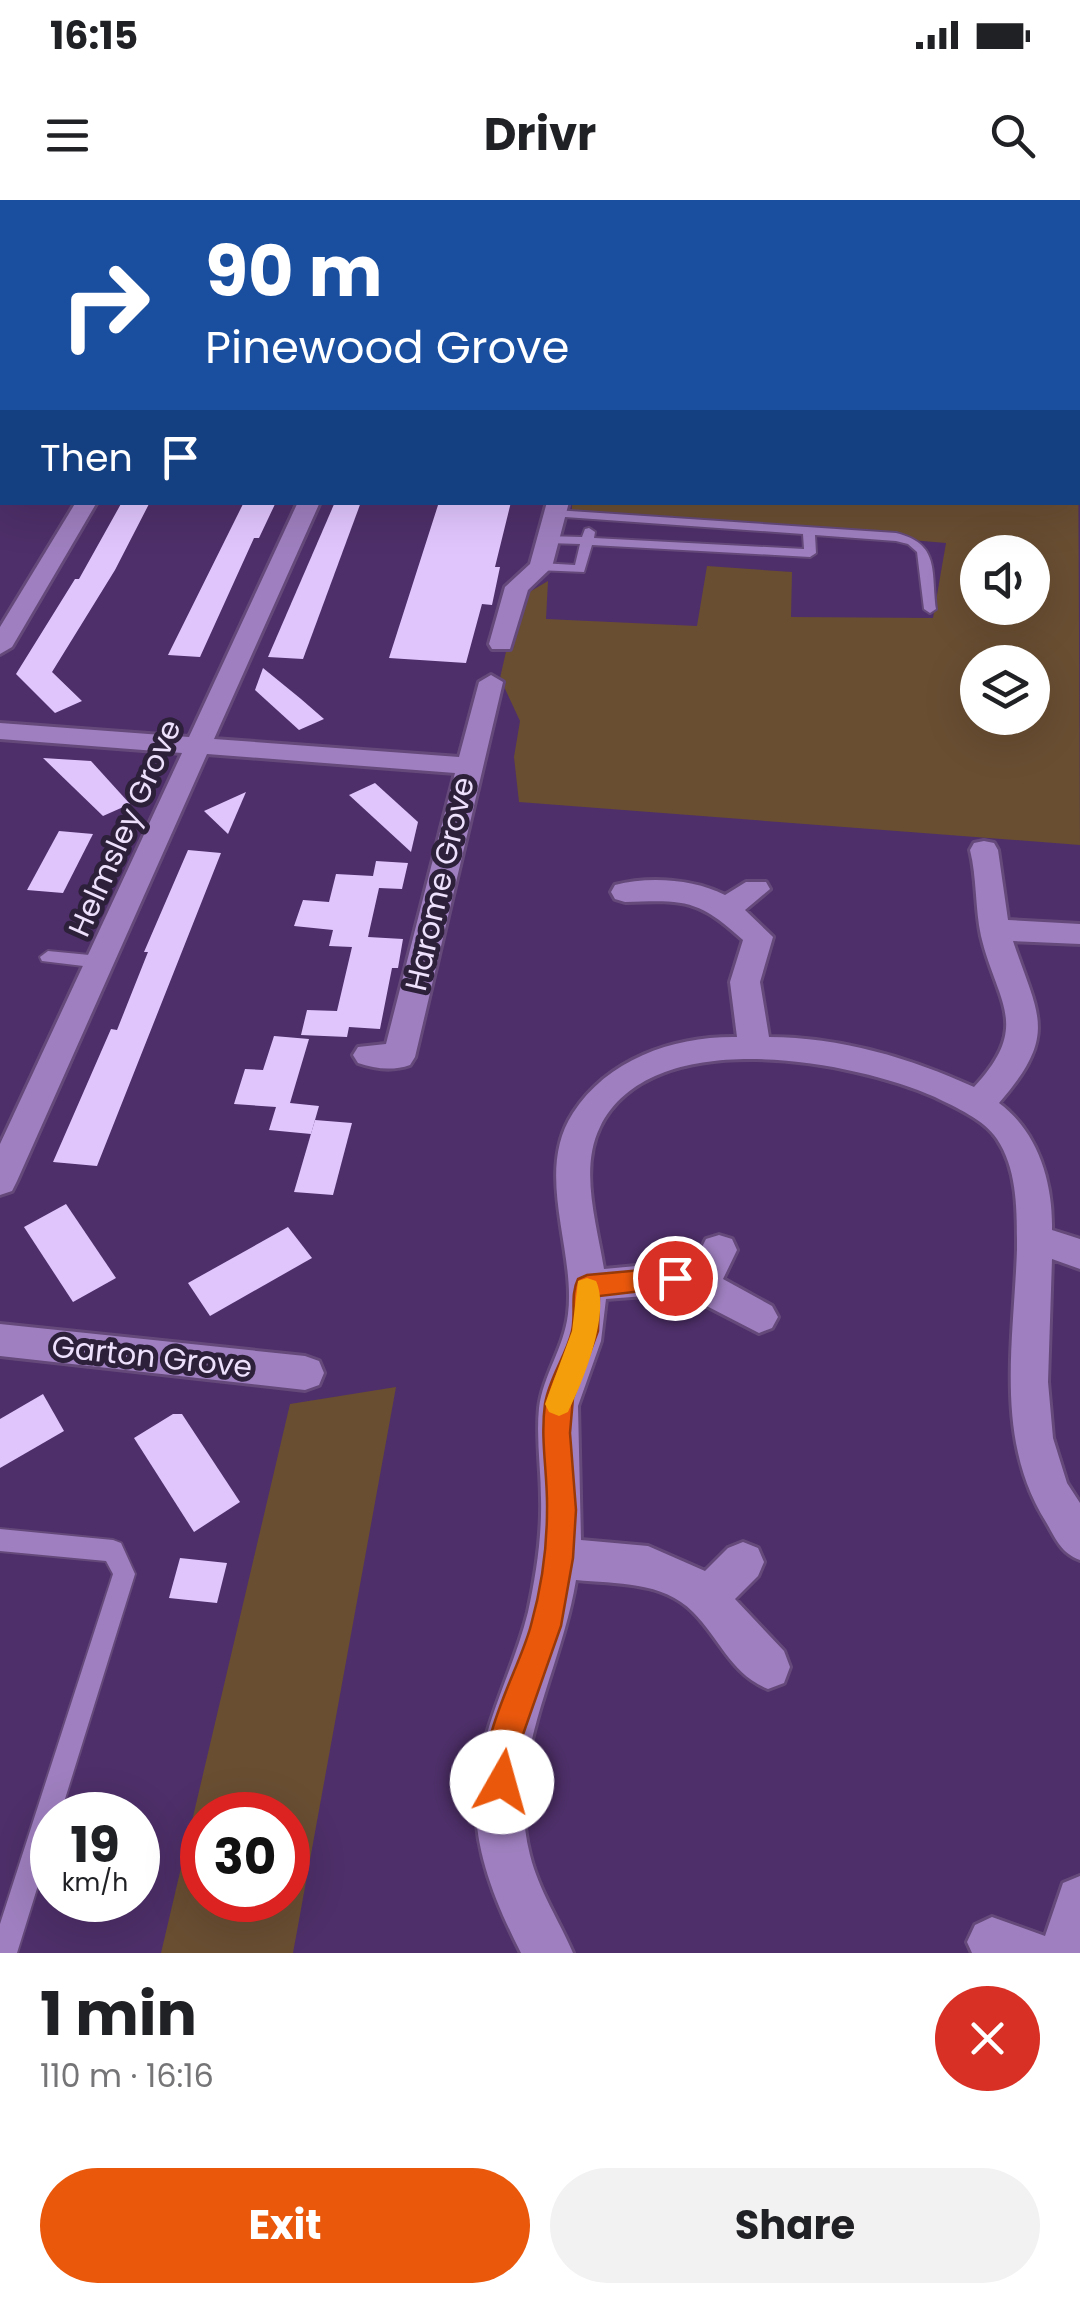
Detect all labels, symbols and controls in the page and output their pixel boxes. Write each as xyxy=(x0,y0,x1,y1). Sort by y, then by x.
text: 16:15 xyxy=(50,9,138,62)
text: Drivr xyxy=(484,103,596,166)
icon: menu xyxy=(40,108,95,163)
icon: search xyxy=(985,108,1040,163)
text: 90 m xyxy=(205,222,383,321)
icon: right xyxy=(40,240,170,370)
text: Pinewood Grove xyxy=(205,316,570,379)
icon: arrive xyxy=(153,430,208,485)
text: Then xyxy=(40,431,133,484)
map controls xyxy=(960,535,1050,735)
button: sound xyxy=(960,535,1050,625)
button: layers xyxy=(960,645,1050,735)
street label: Helmsley Grove xyxy=(57,712,192,943)
street label: Harome Grove xyxy=(394,773,485,995)
pin xyxy=(633,1236,718,1321)
icon: arrive xyxy=(648,1251,703,1306)
street label: Garton Grove xyxy=(50,1325,254,1388)
position arrow xyxy=(450,1730,554,1834)
speed limit sign: 30 xyxy=(180,1792,310,1922)
text: 19 xyxy=(70,1809,120,1880)
text: km/h xyxy=(62,1865,128,1900)
text: 1 min xyxy=(40,1972,197,2056)
button: close xyxy=(935,1986,1040,2091)
text: 110 m · 16:16 xyxy=(40,2053,214,2098)
button: Exit xyxy=(40,2168,530,2283)
button: Share xyxy=(550,2168,1040,2283)

